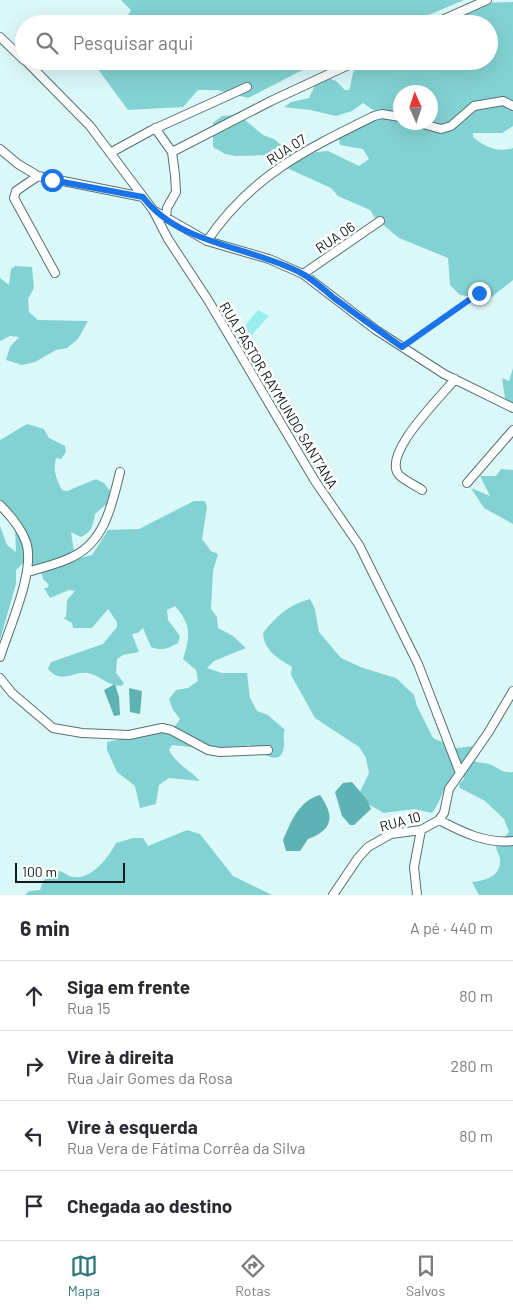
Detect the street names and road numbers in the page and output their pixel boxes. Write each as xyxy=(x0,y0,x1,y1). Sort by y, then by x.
street label: RUA 07 xyxy=(263,130,309,168)
street label: RUA 06 xyxy=(312,218,358,256)
street label: RUA PASTOR RAYMUNDO SANT’ANA xyxy=(216,299,342,492)
street label: RUA 10 xyxy=(378,807,422,835)

